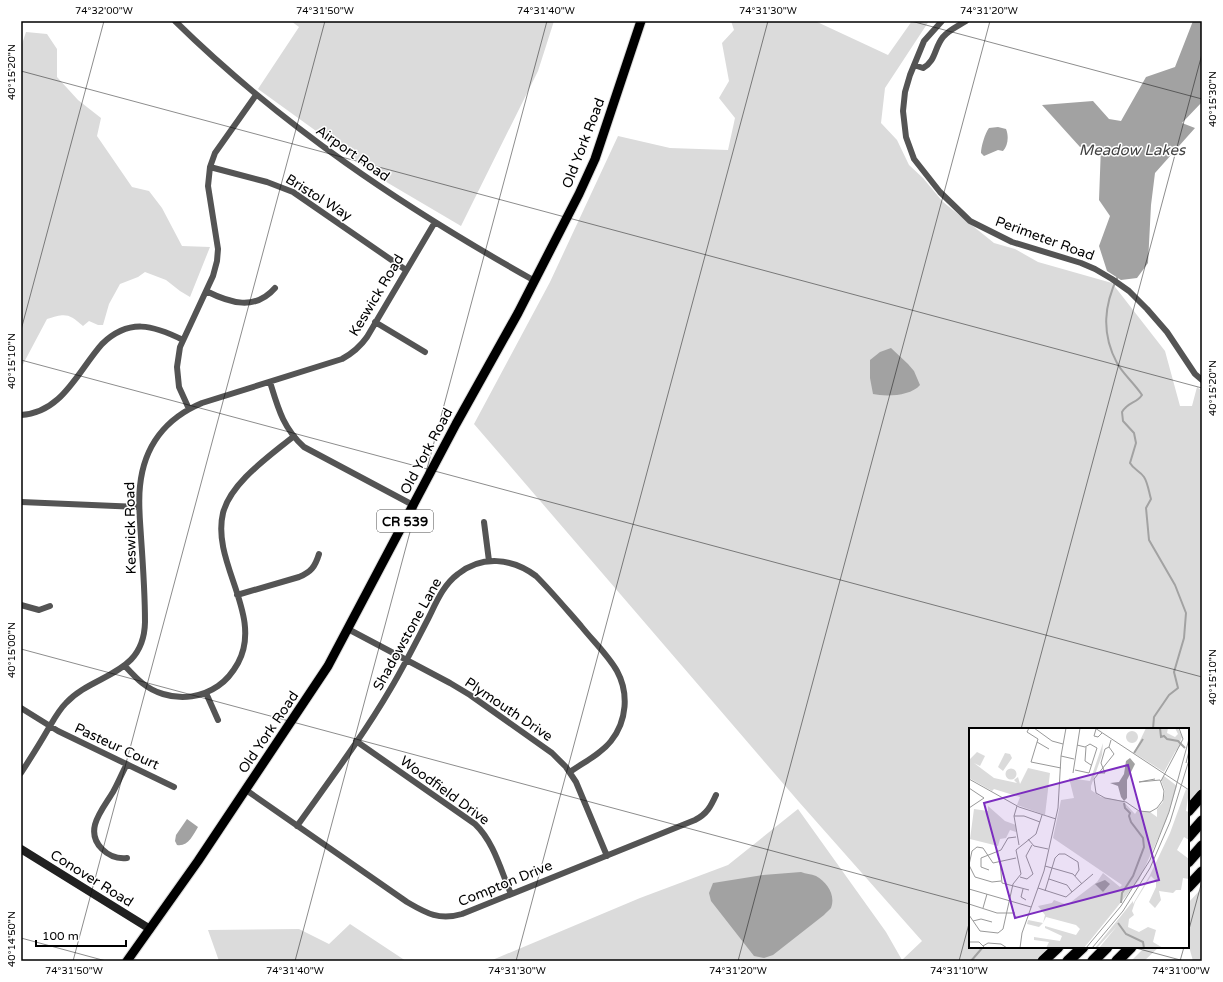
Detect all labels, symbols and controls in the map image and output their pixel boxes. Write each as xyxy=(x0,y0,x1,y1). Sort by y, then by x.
text: 74°32'00"W xyxy=(75,5,133,17)
text: 74°31'50"W xyxy=(296,5,354,17)
text: 74°31'40"W xyxy=(517,5,575,17)
text: 74°31'30"W xyxy=(739,5,797,17)
text: 74°31'20"W xyxy=(960,5,1018,17)
text: 40°15'20"N xyxy=(6,44,18,100)
text: 40°15'30"N xyxy=(1207,71,1219,127)
street label: Old York Road xyxy=(558,96,609,191)
street label: Airport Road xyxy=(313,122,393,185)
water label: Meadow Lakes xyxy=(1079,141,1187,159)
street label: Bristol Way xyxy=(282,170,355,225)
street label: Perimeter Road xyxy=(993,213,1097,264)
street label: Keswick Road xyxy=(345,251,408,339)
text: 40°15'10"N xyxy=(6,333,18,389)
text: 40°15'20"N xyxy=(1207,360,1219,416)
street label: Old York Road xyxy=(397,405,456,497)
street label: Keswick Road xyxy=(121,482,140,574)
road number: CR 539 xyxy=(377,510,433,532)
street label: Shadowstone Lane xyxy=(369,575,445,694)
text: 40°15'00"N xyxy=(6,622,18,678)
text: 40°15'10"N xyxy=(1207,649,1219,705)
street label: Plymouth Drive xyxy=(462,674,556,745)
street label: Old York Road xyxy=(235,688,302,777)
street label: Pasteur Court xyxy=(72,719,162,774)
inset map xyxy=(969,728,1189,948)
street label: Woodfield Drive xyxy=(397,752,493,829)
street label: Conover Road xyxy=(47,846,136,911)
street label: Compton Drive xyxy=(456,857,555,910)
text: 40°14'50"N xyxy=(6,911,18,967)
scale bar xyxy=(36,922,126,948)
text: 100 m xyxy=(42,929,79,943)
text: 74°31'50"W xyxy=(45,965,103,977)
text: 74°31'40"W xyxy=(266,965,324,977)
text: 74°31'30"W xyxy=(488,965,546,977)
text: 74°31'20"W xyxy=(709,965,767,977)
text: 74°31'10"W xyxy=(930,965,988,977)
text: 74°31'00"W xyxy=(1152,965,1210,977)

